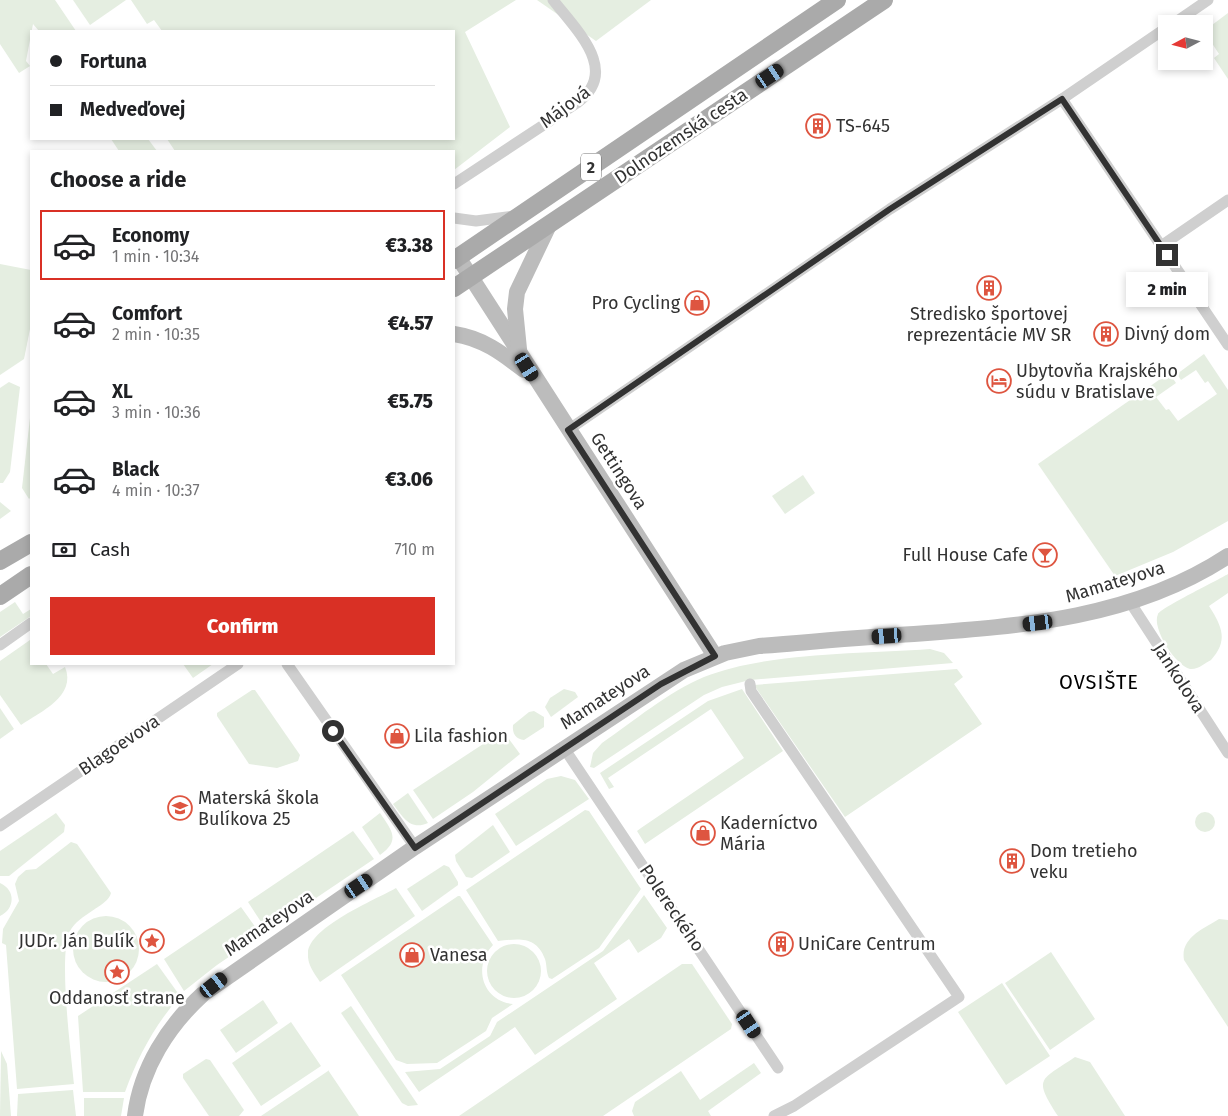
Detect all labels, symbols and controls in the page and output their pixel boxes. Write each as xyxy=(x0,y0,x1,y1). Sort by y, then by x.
north arrow xyxy=(1158,15,1212,70)
map controls xyxy=(1158,15,1213,70)
text: Fortuna xyxy=(80,50,147,73)
car xyxy=(753,61,786,91)
street label: Májová xyxy=(535,81,595,133)
street label: Dolnozemská cesta xyxy=(610,83,752,189)
text: Medveďovej xyxy=(80,98,185,121)
building icon: TS-645 xyxy=(805,113,831,139)
place label: TS-645 xyxy=(836,115,890,137)
road number: 2 xyxy=(581,154,601,180)
text: Choose a ride xyxy=(50,166,186,193)
icon: car xyxy=(52,223,97,268)
text: Economy xyxy=(112,224,189,247)
text: €3.38 xyxy=(386,234,433,257)
route end xyxy=(1156,244,1178,266)
text: 1 min · 10:34 xyxy=(112,247,199,266)
callout: 2 min xyxy=(1126,272,1208,308)
building icon: Stredisko športovej reprezentácie MV SR xyxy=(976,275,1002,301)
text: 2 min xyxy=(1147,280,1187,299)
shop icon: Pro Cycling xyxy=(684,290,710,316)
place label: Pro Cycling xyxy=(591,292,681,314)
icon: car xyxy=(52,301,97,346)
text: Comfort xyxy=(112,302,182,325)
place label: Stredisko športovej reprezentácie MV SR xyxy=(907,303,1072,346)
text: €4.57 xyxy=(388,312,433,335)
building icon: Divný dom xyxy=(1093,321,1119,347)
place label: Divný dom xyxy=(1124,323,1210,345)
text: 2 min · 10:35 xyxy=(112,325,200,344)
car xyxy=(512,350,541,384)
place label: Ubytovňa Krajského súdu v Bratislave xyxy=(1016,360,1178,403)
hotel icon: Ubytovňa Krajského súdu v Bratislave xyxy=(986,368,1012,394)
icon: car xyxy=(52,379,97,424)
text: XL xyxy=(112,380,133,403)
text: €5.75 xyxy=(388,390,433,413)
text: 3 min · 10:36 xyxy=(112,403,201,422)
street label: Gettingova xyxy=(586,428,652,514)
icon: car xyxy=(52,457,97,502)
text: Black xyxy=(112,458,159,481)
text: €3.06 xyxy=(385,468,433,491)
text: 4 min · 10:37 xyxy=(112,481,200,500)
icon: cash xyxy=(50,536,78,564)
text: Cash xyxy=(90,538,131,561)
text: 710 m xyxy=(394,540,435,559)
bar icon: Full House Cafe xyxy=(1032,542,1058,568)
place label: Full House Cafe xyxy=(902,544,1028,566)
street label: Mamateyova xyxy=(1063,556,1167,608)
button: Confirm xyxy=(50,597,435,655)
car xyxy=(1022,614,1053,632)
car xyxy=(871,627,902,645)
street label: Jankolova xyxy=(1148,639,1210,717)
street label: Mamateyova xyxy=(556,660,654,734)
district label: OVSIŠTE xyxy=(1059,670,1139,694)
street label: Blagoevova xyxy=(74,710,164,780)
route start xyxy=(322,720,344,742)
shop icon: Lila fashion xyxy=(384,723,410,749)
place label: Lila fashion xyxy=(414,725,508,747)
place label: Materská škola Bulíkova 25 xyxy=(198,787,319,830)
school or university icon: Materská škola Bulíkova 25 xyxy=(167,795,193,821)
place label: Kaderníctvo Mária xyxy=(720,812,818,855)
shop icon: Kaderníctvo Mária xyxy=(690,820,716,846)
place label: Dom tretieho veku xyxy=(1030,840,1137,883)
building icon: Dom tretieho veku xyxy=(999,848,1025,874)
street label: Polereckého xyxy=(635,860,709,956)
car xyxy=(342,871,375,901)
street label: Mamateyova xyxy=(220,885,318,961)
place icon: JUDr. Ján Bulík xyxy=(139,928,165,954)
place label: JUDr. Ján Bulík xyxy=(19,930,135,952)
building icon: UniCare Centrum xyxy=(768,931,794,957)
place label: UniCare Centrum xyxy=(798,933,936,955)
shop icon: Vanesa xyxy=(399,942,425,968)
place label: Vanesa xyxy=(430,944,487,966)
place icon: Oddanosť strane xyxy=(104,959,130,985)
car xyxy=(197,970,230,1000)
place label: Oddanosť strane xyxy=(49,987,185,1009)
car xyxy=(734,1007,763,1041)

